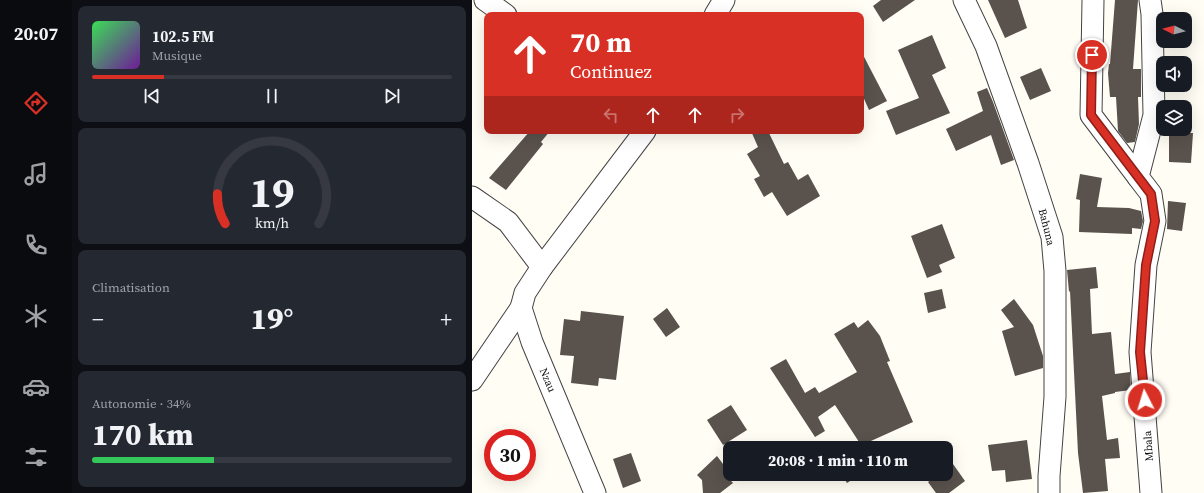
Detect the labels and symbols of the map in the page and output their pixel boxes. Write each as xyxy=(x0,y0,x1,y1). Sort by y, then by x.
north arrow xyxy=(1156,12,1192,48)
pin xyxy=(1075,38,1109,72)
street label: Bahuna xyxy=(1035,207,1058,248)
street label: Nzau xyxy=(536,366,560,395)
position arrow xyxy=(1124,379,1166,421)
speed limit sign: 30 xyxy=(484,429,536,481)
street label: Mbala xyxy=(1140,430,1157,462)

